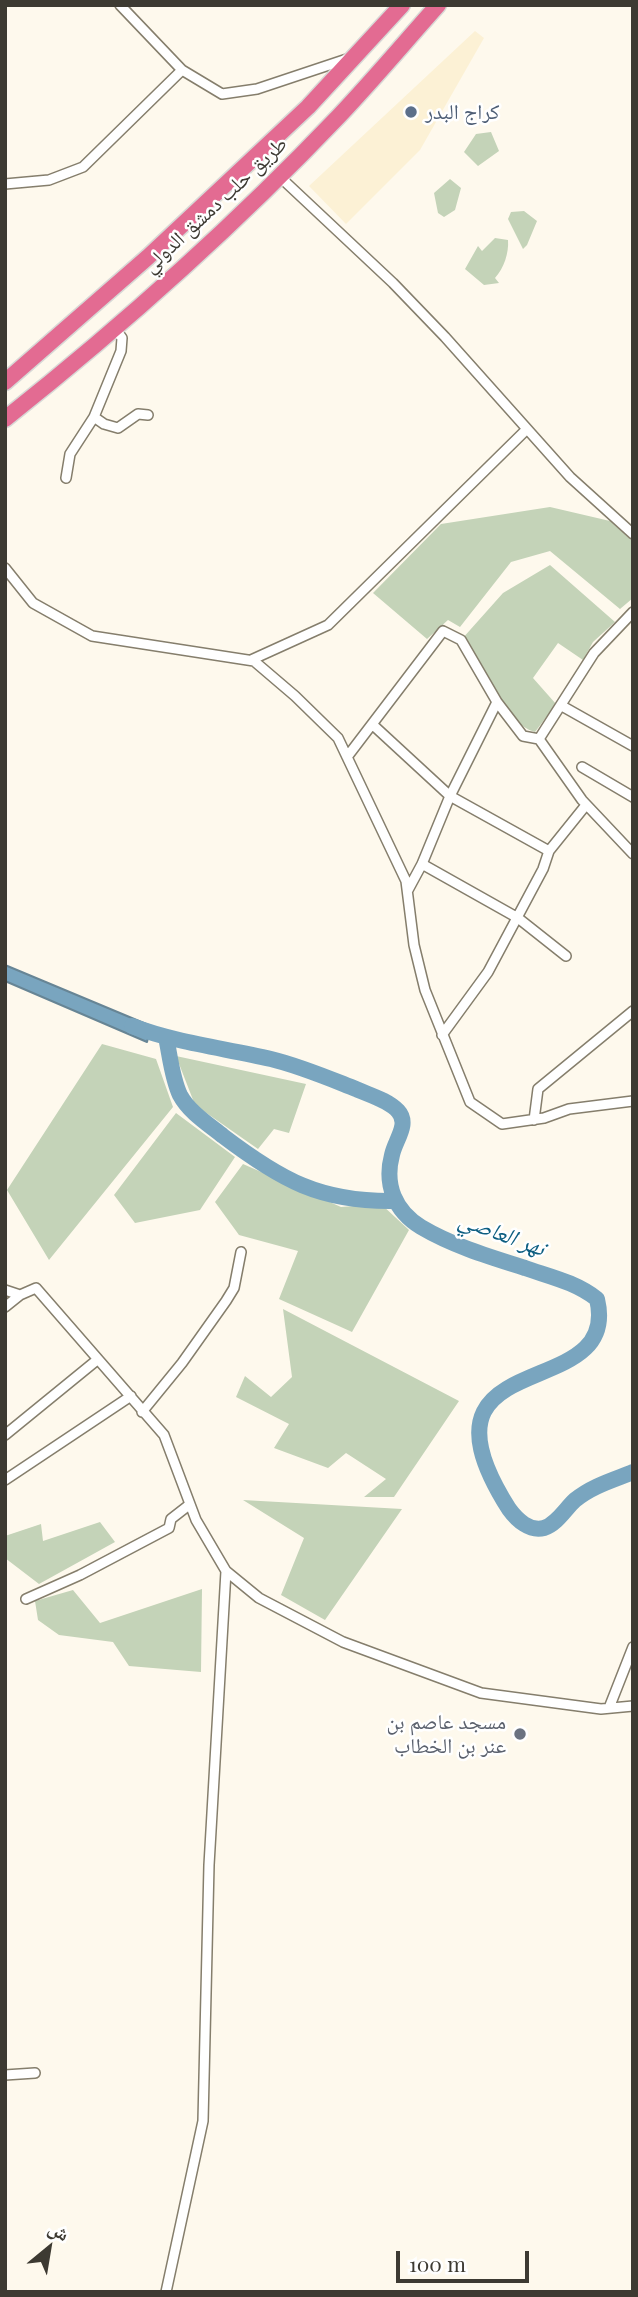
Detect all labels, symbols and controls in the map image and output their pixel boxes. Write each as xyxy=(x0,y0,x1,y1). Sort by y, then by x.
place label: كراج البدر xyxy=(425,99,499,125)
marker: كراج البدر xyxy=(403,104,419,120)
street label: طريق حلب دمشق الدولي xyxy=(138,132,292,278)
water label: نهر العاصي xyxy=(455,1206,549,1262)
place label: مسجد عاصم بن عنر بن الخطاب xyxy=(387,1709,506,1759)
marker: مسجد عاصم بن عنر بن الخطاب xyxy=(512,1726,528,1742)
north arrow xyxy=(14,2213,84,2283)
text: ش xyxy=(44,2214,75,2246)
scale bar xyxy=(400,2238,533,2282)
text: 100 m xyxy=(409,2249,466,2277)

